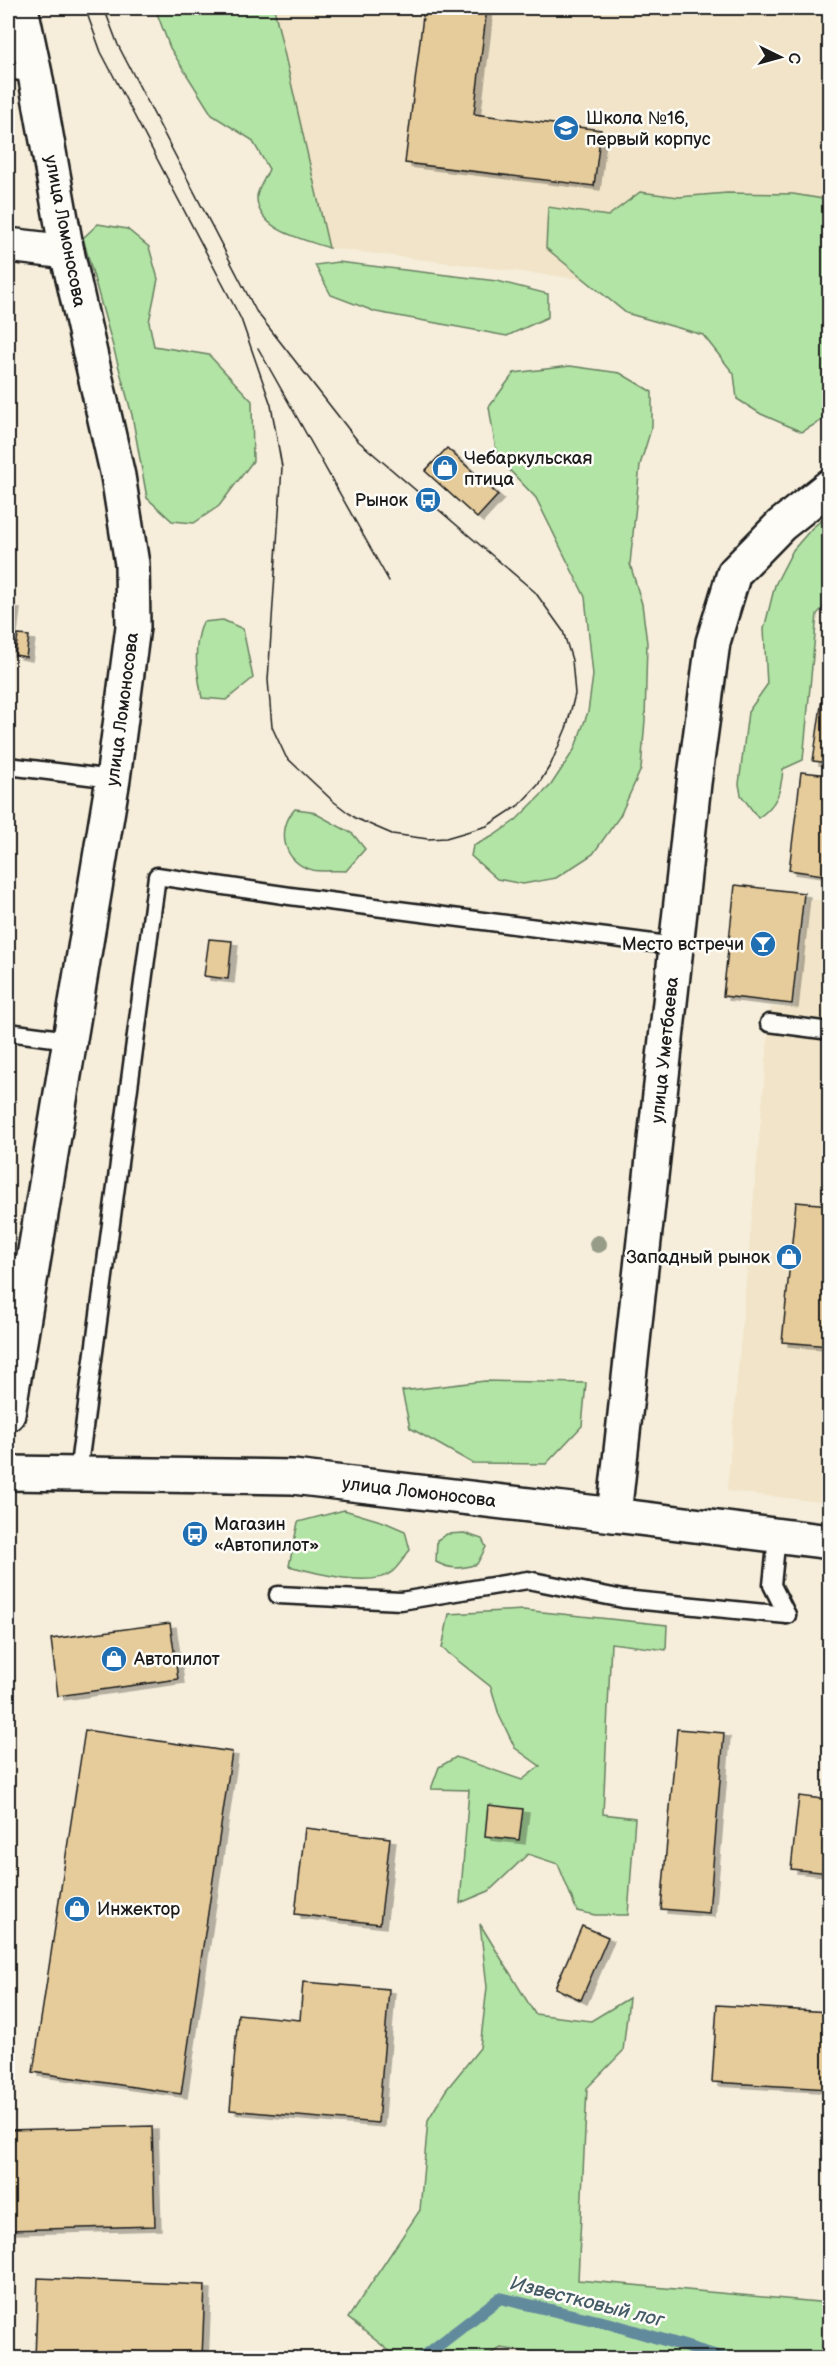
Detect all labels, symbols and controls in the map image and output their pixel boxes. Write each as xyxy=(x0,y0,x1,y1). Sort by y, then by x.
north arrow xyxy=(750,27,810,87)
text: С xyxy=(783,52,803,65)
place label: Школа №16, первый корпус xyxy=(586,108,711,150)
school or university icon: Школа №16, первый корпус xyxy=(551,113,581,143)
street label: улица Ломоносова xyxy=(40,153,90,309)
place label: Чебаркульская птица xyxy=(464,448,592,490)
shop icon: Чебаркульская птица xyxy=(430,453,460,483)
bus stop icon: Рынок xyxy=(413,485,443,515)
place label: Рынок xyxy=(355,490,408,511)
street label: улица Ломоносова xyxy=(101,631,143,788)
bar icon: Место встречи xyxy=(748,929,778,959)
place label: Место встречи xyxy=(622,934,744,955)
street label: улица Уметбаева xyxy=(647,975,683,1124)
shop icon: Западный рынок xyxy=(774,1242,804,1272)
place label: Западный рынок xyxy=(626,1247,770,1268)
street label: улица Ломоносова xyxy=(341,1472,498,1511)
place label: Магазин «Автопилот» xyxy=(214,1514,319,1556)
bus stop icon: Магазин «Автопилот» xyxy=(180,1519,210,1549)
shop icon: Автопилот xyxy=(99,1644,129,1674)
place label: Автопилот xyxy=(133,1649,220,1670)
shop icon: Инжектор xyxy=(62,1894,92,1924)
place label: Инжектор xyxy=(97,1899,180,1920)
water label: Известковый лог xyxy=(508,2271,667,2333)

